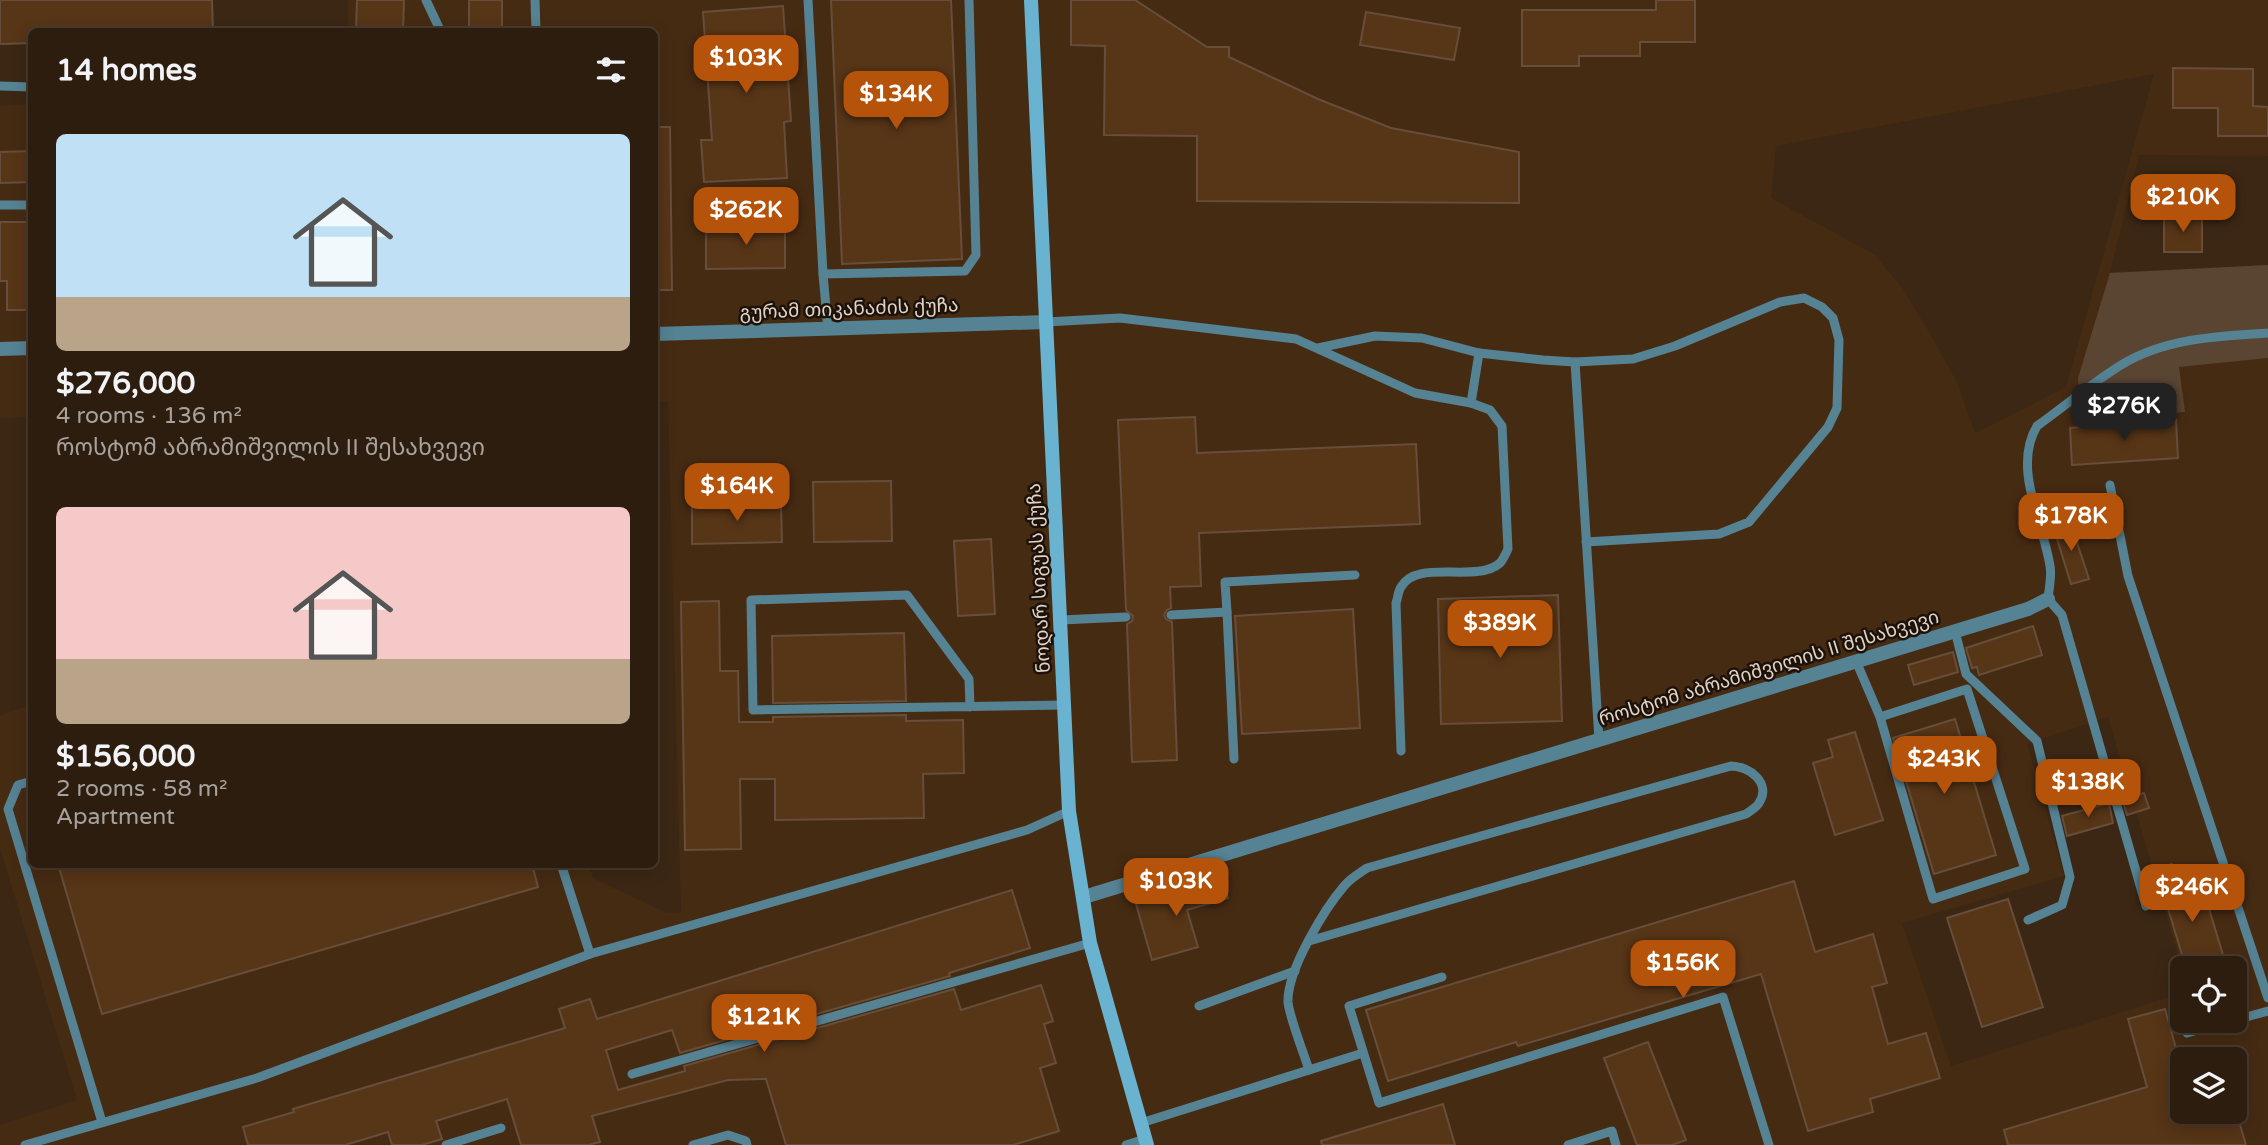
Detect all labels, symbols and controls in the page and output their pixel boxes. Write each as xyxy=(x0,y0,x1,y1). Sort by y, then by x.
pin: $103K xyxy=(697,36,795,95)
text: $103K xyxy=(710,44,782,72)
icon: filters xyxy=(592,51,630,89)
text: 14 homes xyxy=(56,52,197,89)
pin: $134K xyxy=(847,72,945,131)
text: $134K xyxy=(860,80,932,108)
pin: $210K xyxy=(2134,174,2232,234)
icon: home xyxy=(280,179,406,305)
text: $210K xyxy=(2147,183,2219,211)
pin: $262K xyxy=(697,188,795,247)
text: $262K xyxy=(710,196,782,224)
street label: გურამ თიკანაძის ქუჩა xyxy=(739,294,959,324)
text: $276,000 xyxy=(56,365,195,402)
pin: $276K xyxy=(2075,384,2173,443)
text: $276K xyxy=(2088,392,2160,420)
text: 4 rooms · 136 m² xyxy=(56,402,242,430)
text: როსტომ აბრამიშვილის II შესახვევი xyxy=(56,434,485,462)
pin: $164K xyxy=(688,463,786,523)
text: $164K xyxy=(701,472,773,500)
street label: ნოდარ სიგუას ქუჩა xyxy=(1023,482,1056,674)
pin: $178K xyxy=(2022,494,2120,553)
text: $178K xyxy=(2035,502,2107,530)
icon: home xyxy=(280,552,406,678)
pin: $389K xyxy=(1451,600,1549,660)
street label: როსტომ აბრამიშვილის II შესახვევი xyxy=(1596,606,1942,731)
text: $389K xyxy=(1464,609,1536,637)
pin: $243K xyxy=(1895,736,1993,796)
text: $156,000 xyxy=(56,738,195,775)
text: $243K xyxy=(1908,745,1980,773)
pin: $138K xyxy=(2039,760,2137,819)
text: $138K xyxy=(2052,768,2124,796)
text: 2 rooms · 58 m² xyxy=(56,775,227,803)
text: Apartment xyxy=(56,803,175,831)
pin: $103K xyxy=(1127,858,1225,918)
pin: $246K xyxy=(2143,864,2241,924)
text: $103K xyxy=(1140,867,1212,895)
text: $246K xyxy=(2156,873,2228,901)
pin: $156K xyxy=(1634,940,1732,1000)
text: $156K xyxy=(1647,949,1719,977)
map controls xyxy=(2170,956,2247,1124)
button: locate xyxy=(2170,956,2247,1033)
pin: $121K xyxy=(715,995,813,1054)
text: $121K xyxy=(728,1003,800,1031)
button: layers xyxy=(2170,1047,2247,1124)

